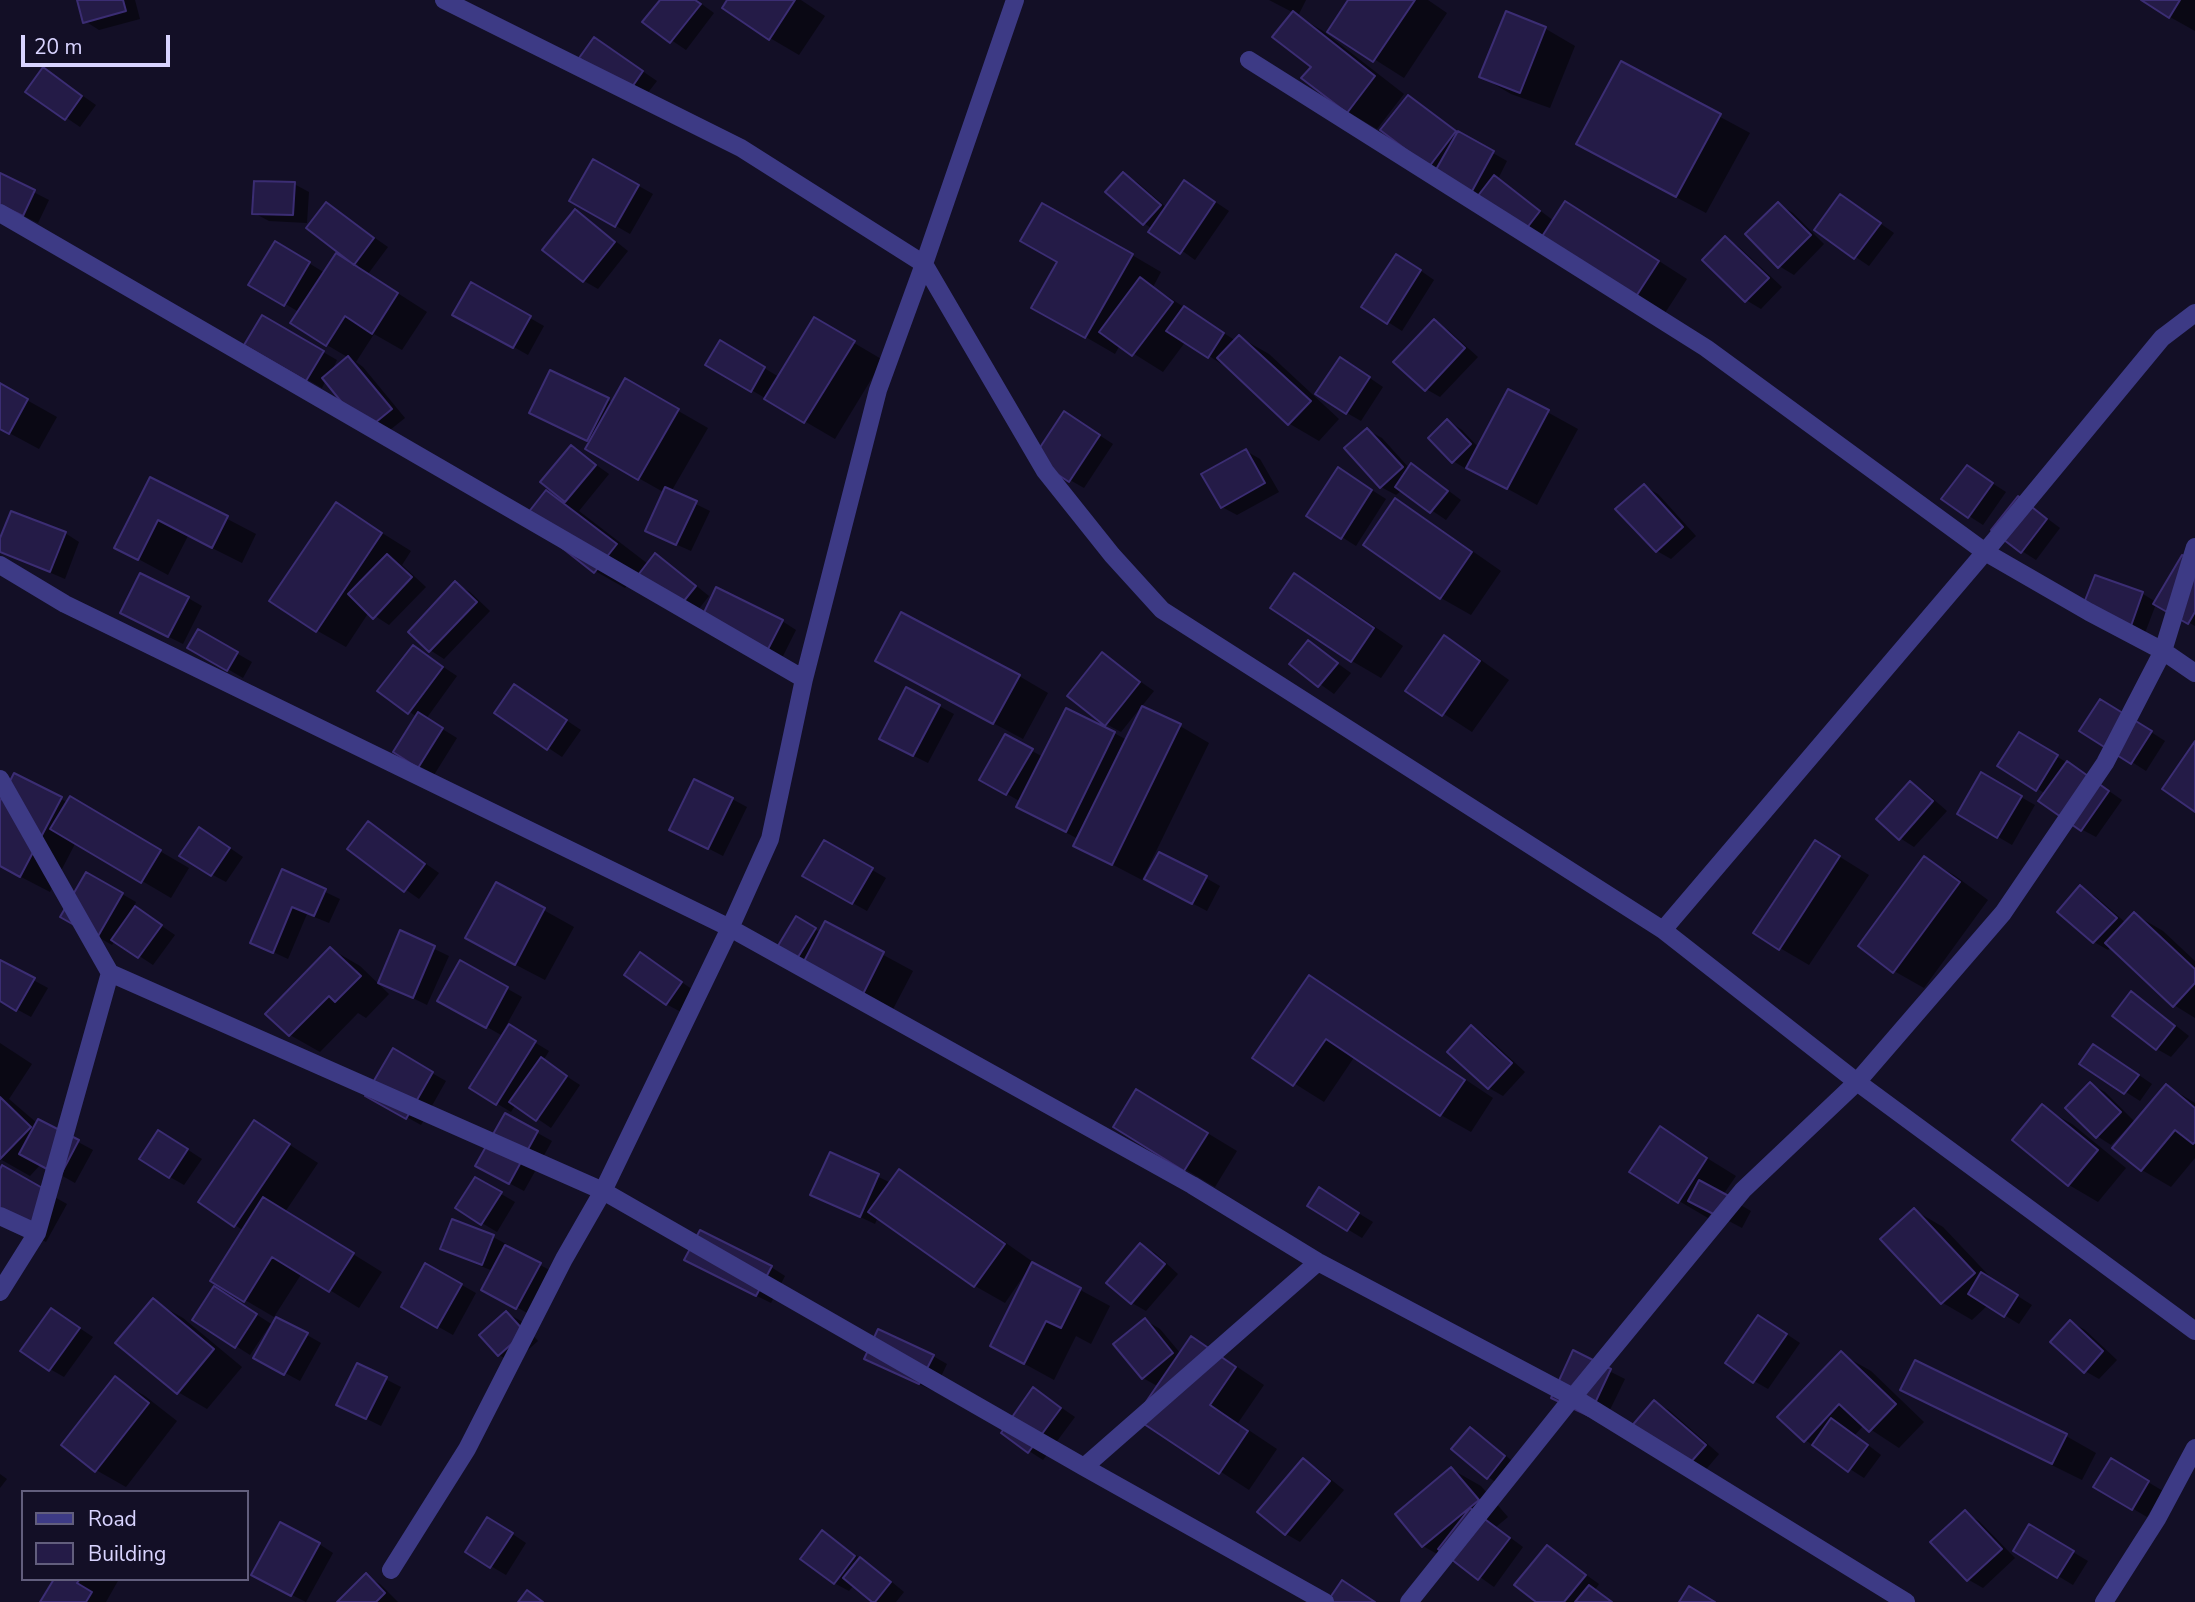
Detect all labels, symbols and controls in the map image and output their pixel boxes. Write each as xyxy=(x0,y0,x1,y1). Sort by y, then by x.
scale bar xyxy=(24,21,173,65)
text: 20 m xyxy=(34,33,83,61)
legend xyxy=(21,1490,248,1581)
text: Road xyxy=(88,1505,137,1533)
text: Building xyxy=(88,1540,166,1568)

